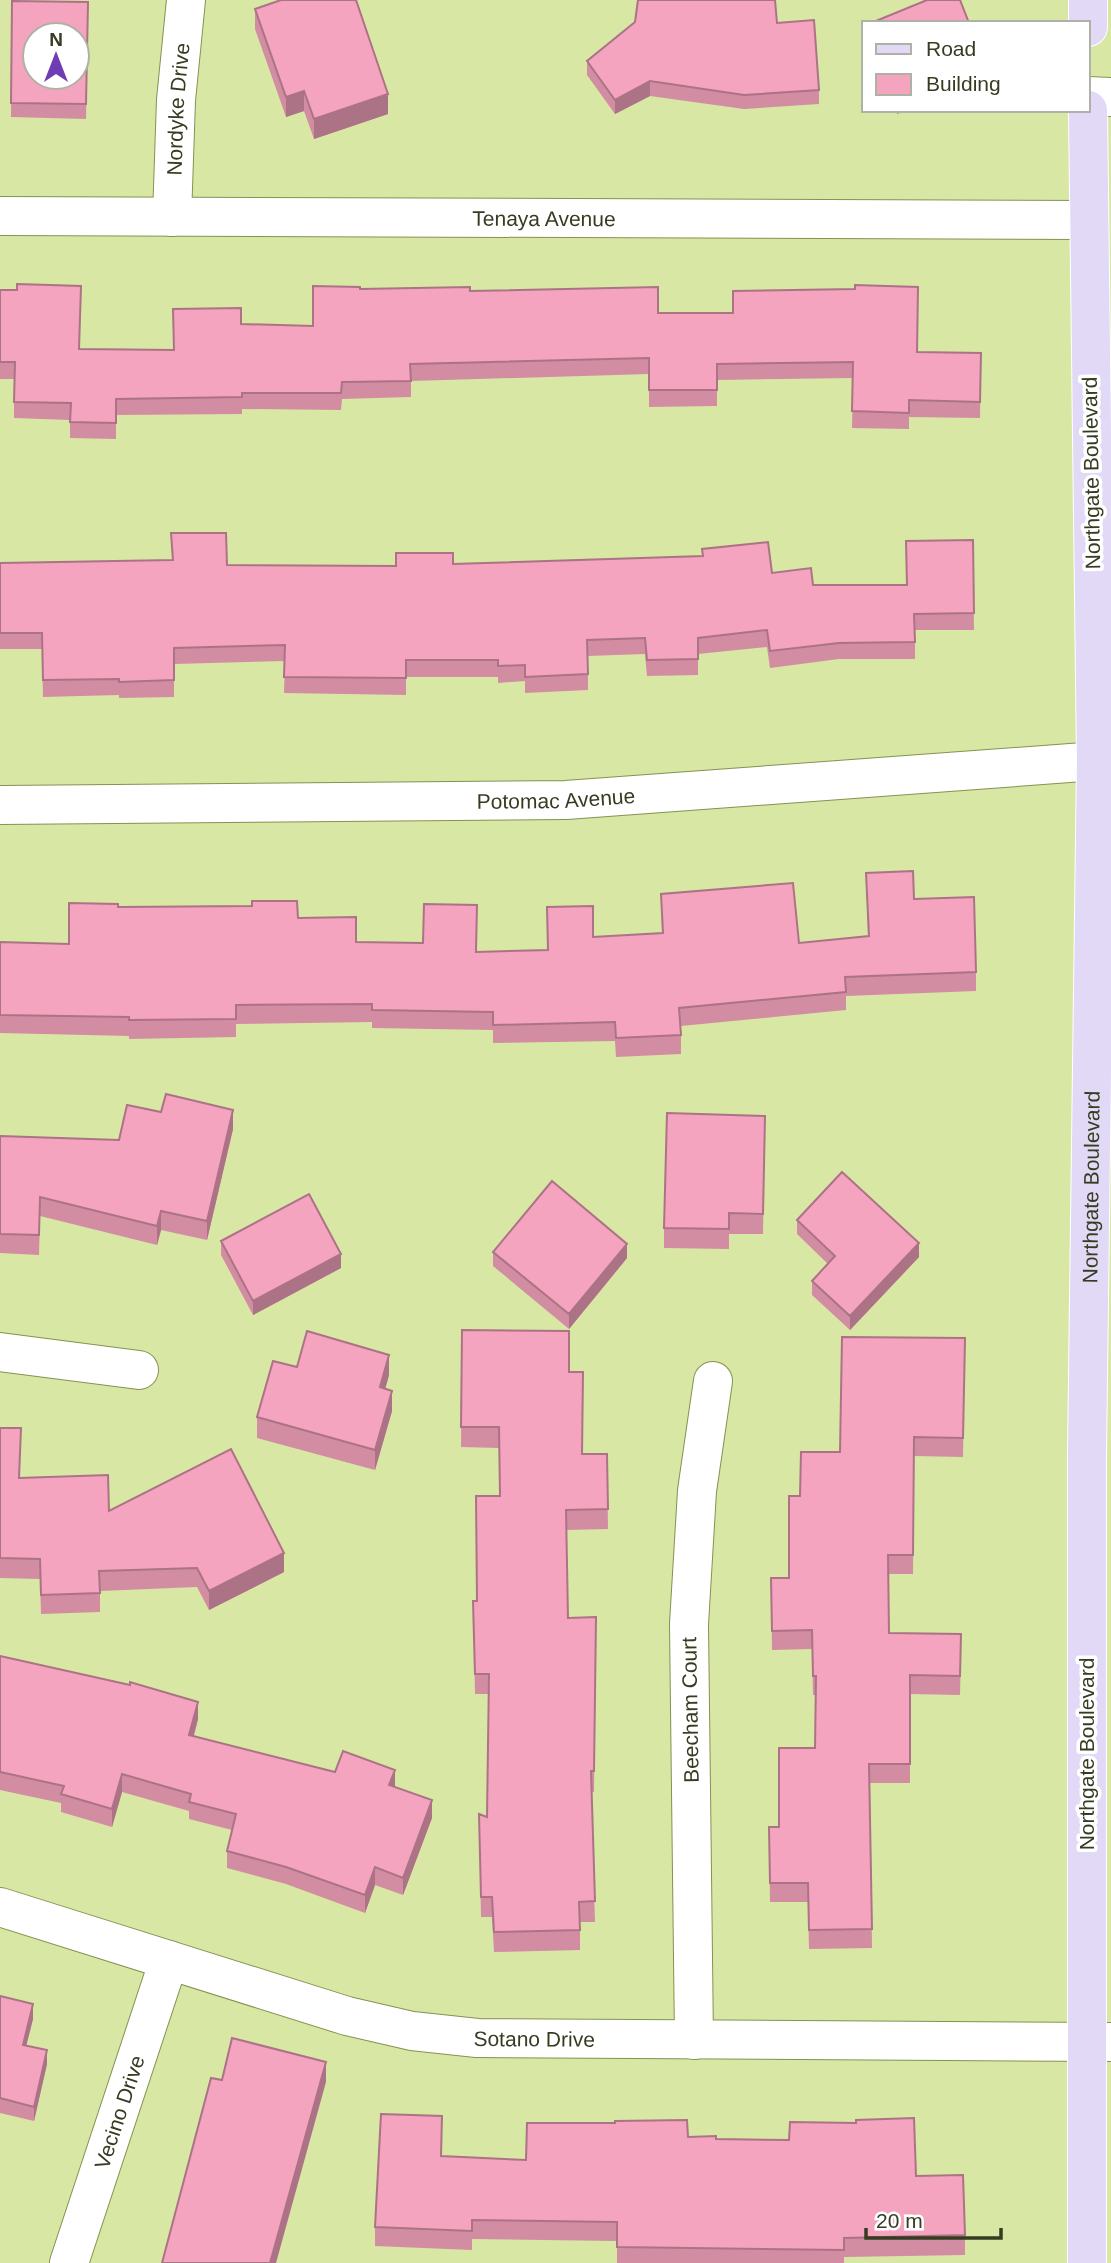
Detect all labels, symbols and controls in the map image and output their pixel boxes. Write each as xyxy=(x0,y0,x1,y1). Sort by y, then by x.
north arrow xyxy=(21,21,91,91)
legend xyxy=(862,21,1090,112)
text: N xyxy=(49,29,63,50)
text: Road xyxy=(926,37,976,60)
street label: Nordyke Drive xyxy=(162,42,193,176)
text: Building xyxy=(926,72,1001,95)
street label: Tenaya Avenue xyxy=(472,206,616,230)
street label: Northgate Boulevard xyxy=(1078,377,1104,569)
street label: Potomac Avenue xyxy=(477,783,636,812)
street label: Northgate Boulevard xyxy=(1078,1090,1103,1284)
street label: Beecham Court xyxy=(677,1637,703,1783)
street label: Northgate Boulevard xyxy=(1075,1658,1098,1850)
street label: Sotano Drive xyxy=(473,2026,595,2050)
street label: Vecino Drive xyxy=(89,2052,148,2172)
scale bar xyxy=(866,2196,1001,2240)
text: 20 m xyxy=(876,2209,923,2232)

